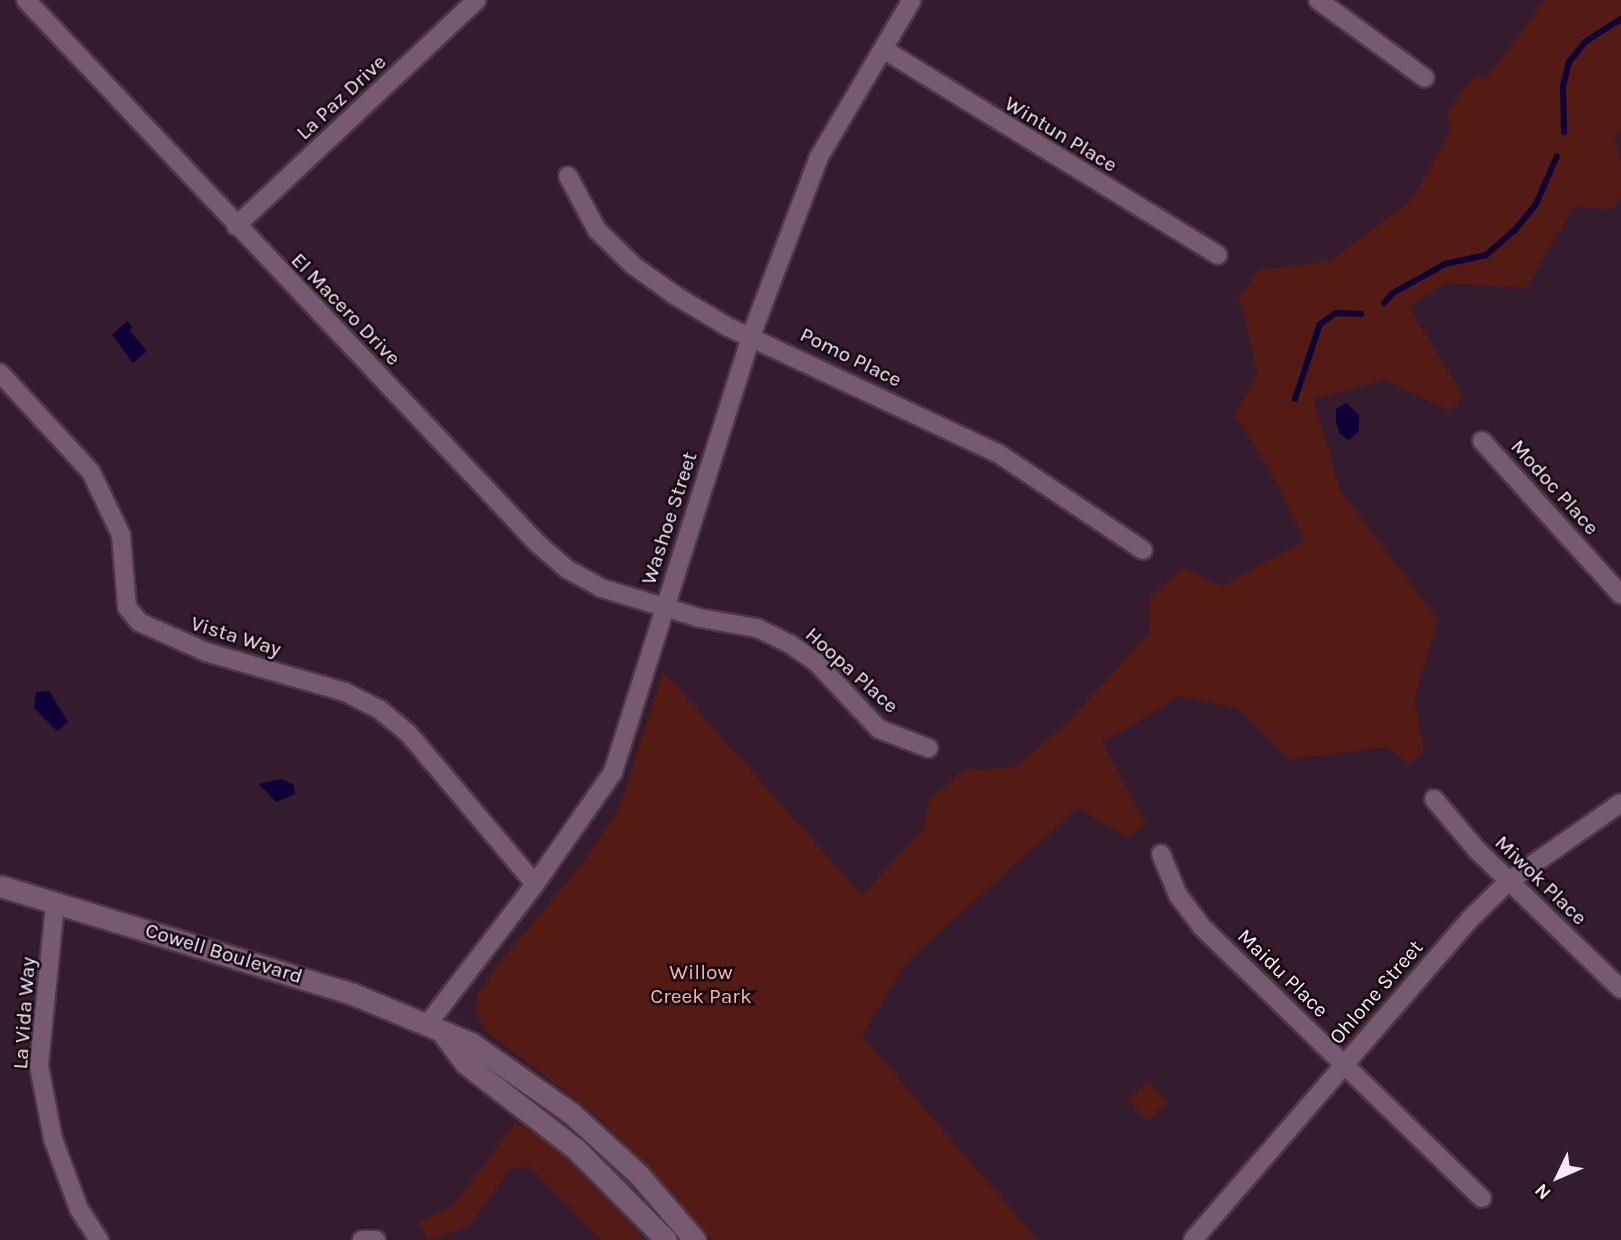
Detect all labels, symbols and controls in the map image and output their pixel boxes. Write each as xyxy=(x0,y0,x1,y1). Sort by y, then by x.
street label: La Paz Drive xyxy=(291,49,391,145)
street label: Wintun Place xyxy=(1000,91,1122,177)
street label: El Macero Drive xyxy=(286,247,406,371)
street label: Pomo Place xyxy=(796,322,906,392)
street label: Modoc Place xyxy=(1506,434,1604,540)
street label: Washoe Street xyxy=(636,448,702,588)
street label: Vista Way xyxy=(188,610,284,662)
street label: Hoopa Place xyxy=(800,622,904,718)
street label: Miwok Place xyxy=(1490,830,1592,930)
street label: Cowell Boulevard xyxy=(142,917,306,989)
street label: Maidu Place xyxy=(1232,923,1334,1023)
street label: Ohlone Street xyxy=(1324,935,1428,1049)
street label: La Vida Way xyxy=(7,956,41,1070)
park label: Willow Creek Park xyxy=(650,959,752,1009)
north arrow xyxy=(1523,1142,1593,1212)
text: N xyxy=(1530,1179,1556,1204)

